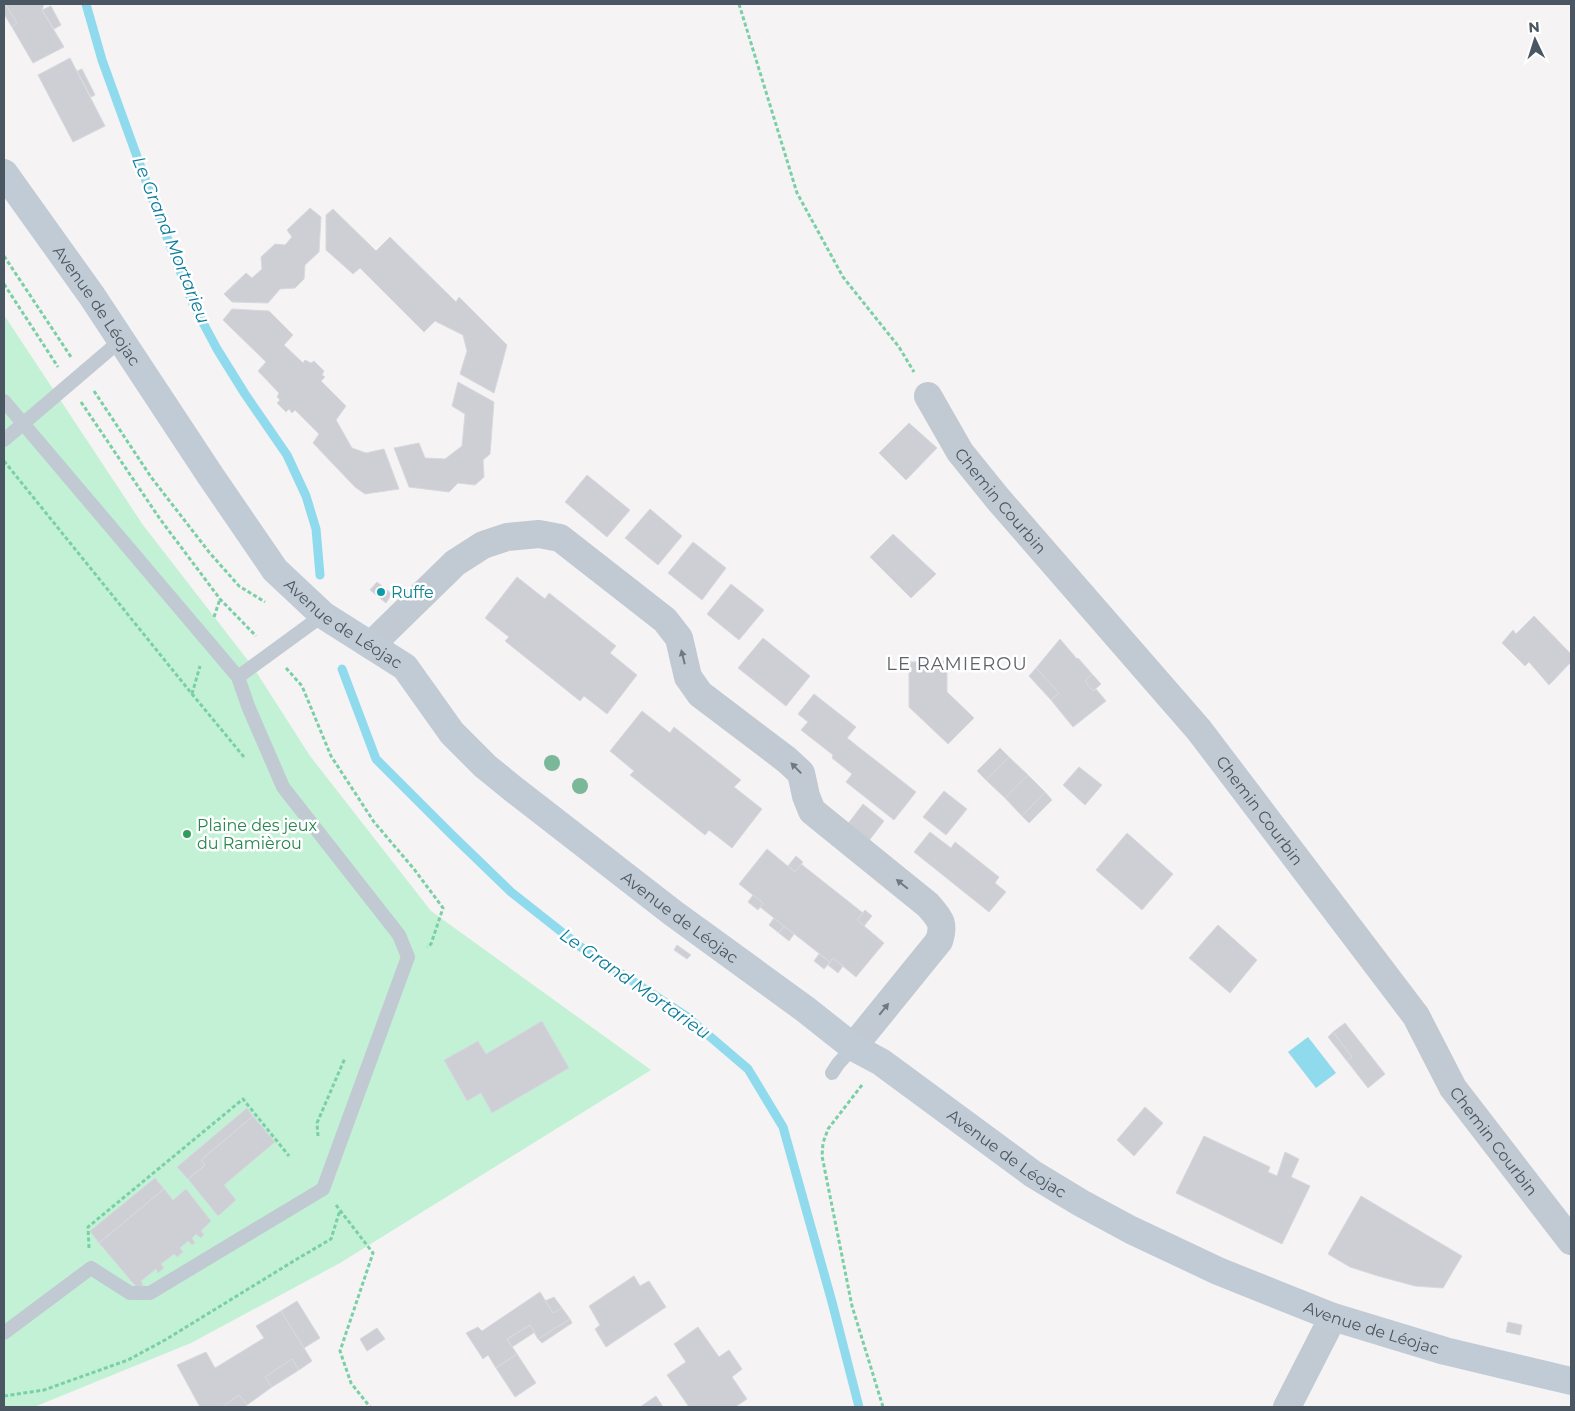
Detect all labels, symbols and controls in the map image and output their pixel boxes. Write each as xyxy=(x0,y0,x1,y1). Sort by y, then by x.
north arrow xyxy=(1510,15,1560,65)
text: N xyxy=(1528,18,1540,36)
water label: Le Grand Mortarieu xyxy=(127,153,215,327)
street label: Avenue de Léojac xyxy=(49,242,144,369)
street label: Chemin Courbin xyxy=(951,444,1050,558)
street label: Avenue de Léojac xyxy=(280,575,406,673)
place label: Ruffe xyxy=(391,583,434,602)
marker: Ruffe xyxy=(375,586,387,598)
one-way arrow xyxy=(678,650,686,665)
district label: LE RAMIEROU xyxy=(886,653,1028,675)
street label: Chemin Courbin xyxy=(1212,752,1307,869)
one-way arrow xyxy=(790,762,802,774)
place label: Plaine des jeux du Ramièrou xyxy=(197,816,318,853)
marker: Plaine des jeux du Ramièrou xyxy=(181,828,193,840)
street label: Avenue de Léojac xyxy=(617,868,742,967)
one-way arrow xyxy=(895,878,908,889)
water label: Le Grand Mortarieu xyxy=(556,924,714,1044)
one-way arrow xyxy=(878,1003,889,1016)
street label: Chemin Courbin xyxy=(1446,1083,1541,1199)
street label: Avenue de Léojac xyxy=(944,1105,1070,1202)
street label: Avenue de Léojac xyxy=(1301,1297,1442,1359)

